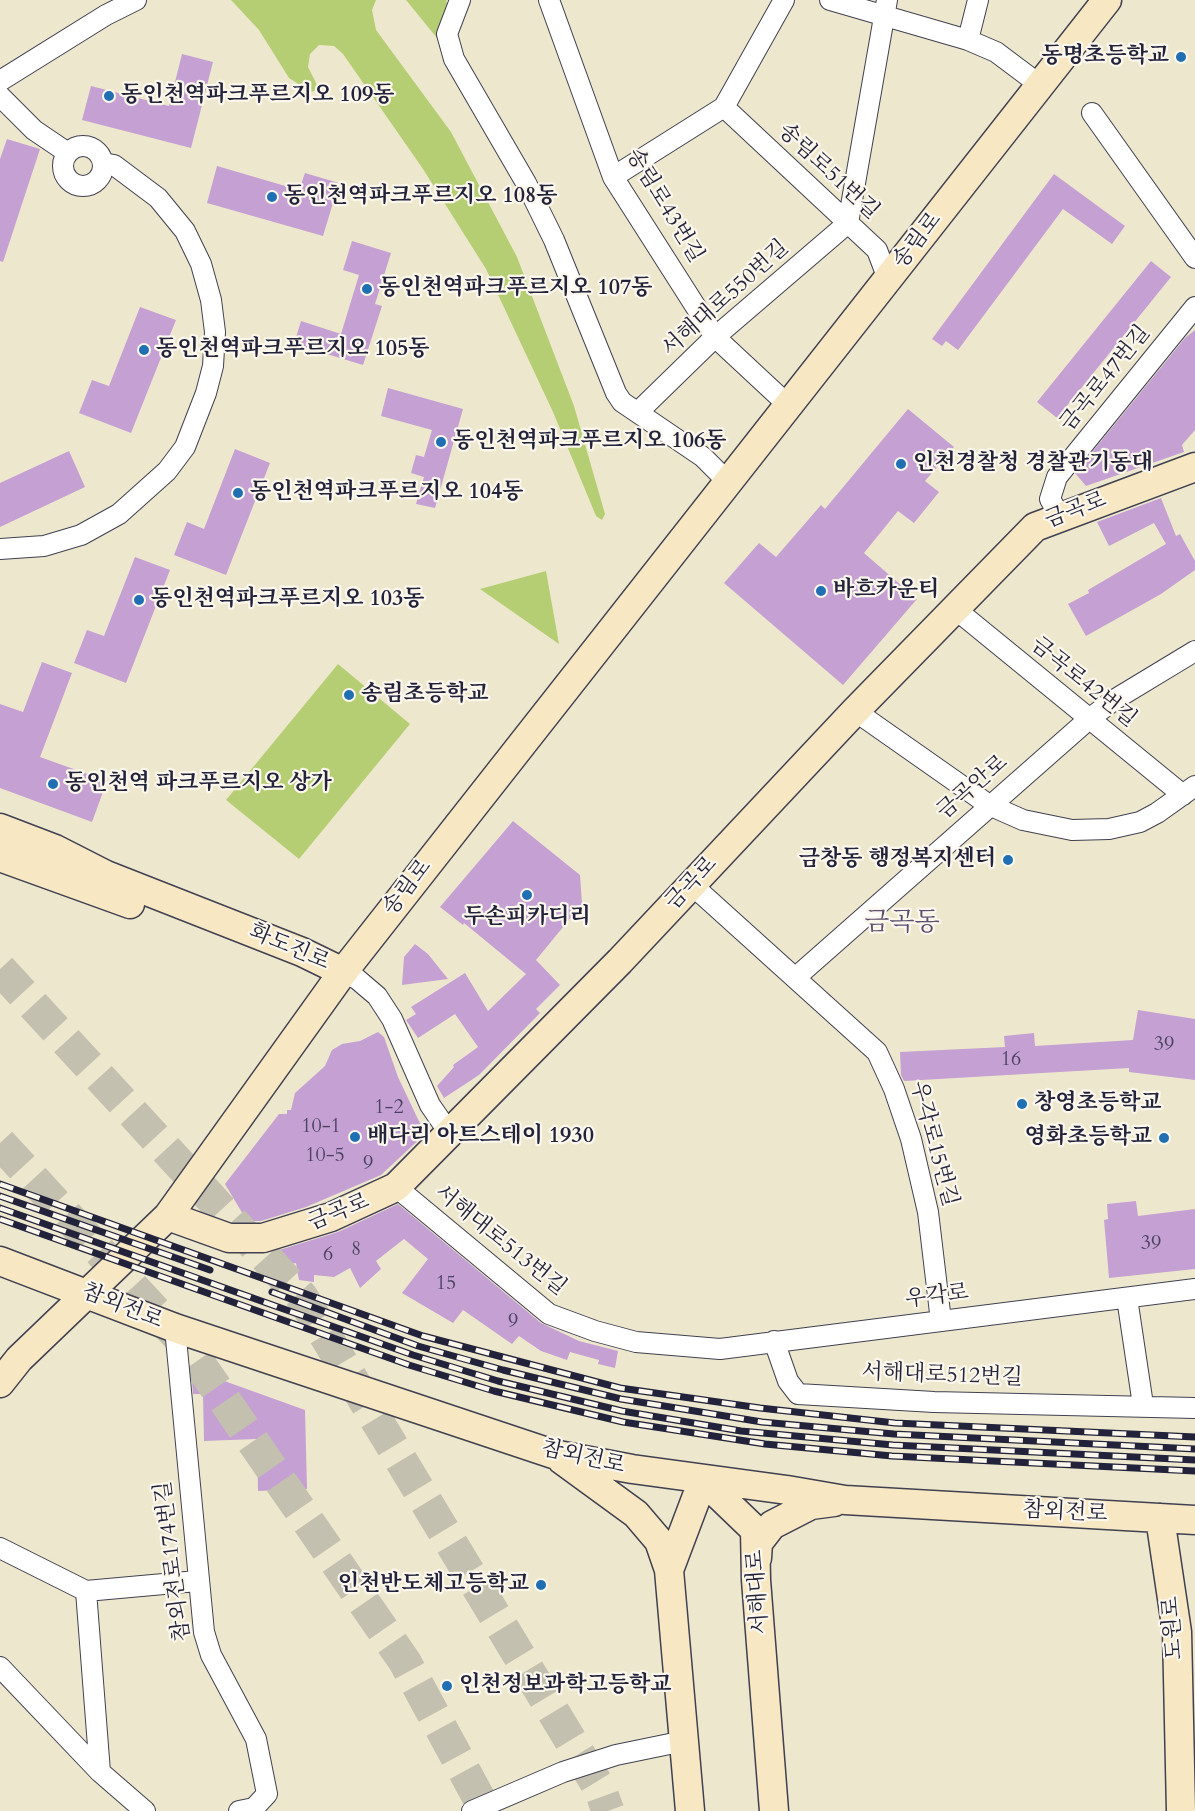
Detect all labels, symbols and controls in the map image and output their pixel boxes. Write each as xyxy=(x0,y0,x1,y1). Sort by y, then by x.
place label: 동명초등학교 xyxy=(1041,44,1169,70)
marker: 동명초등학교 xyxy=(1174,50,1188,64)
place label: 동인천역파크푸르지오 109동 xyxy=(121,83,394,109)
marker: 동인천역파크푸르지오 109동 xyxy=(102,89,116,103)
street label: 송림로51번길 xyxy=(772,118,884,226)
street label: 송림로43번길 xyxy=(620,144,708,268)
place label: 동인천역파크푸르지오 108동 xyxy=(284,184,557,210)
marker: 동인천역파크푸르지오 108동 xyxy=(265,190,279,204)
street label: 송림로 xyxy=(888,208,948,274)
street label: 서해대로550번길 xyxy=(657,235,795,363)
place label: 동인천역파크푸르지오 107동 xyxy=(379,276,652,302)
marker: 동인천역파크푸르지오 107동 xyxy=(360,282,374,296)
street label: 금곡로47번길 xyxy=(1055,321,1157,437)
place label: 동인천역파크푸르지오 105동 xyxy=(156,337,429,363)
marker: 동인천역파크푸르지오 105동 xyxy=(137,343,151,357)
place label: 동인천역파크푸르지오 106동 xyxy=(453,429,726,455)
marker: 동인천역파크푸르지오 106동 xyxy=(434,435,448,449)
place label: 인천경찰청 경찰관기동대 xyxy=(913,451,1153,477)
marker: 인천경찰청 경찰관기동대 xyxy=(894,457,908,471)
place label: 동인천역파크푸르지오 104동 xyxy=(250,480,523,506)
marker: 동인천역파크푸르지오 104동 xyxy=(231,486,245,500)
street label: 금곡로 xyxy=(1042,487,1110,535)
place label: 바흐카운티 xyxy=(833,578,939,604)
marker: 바흐카운티 xyxy=(814,584,828,598)
place label: 동인천역파크푸르지오 103동 xyxy=(151,587,424,613)
marker: 동인천역파크푸르지오 103동 xyxy=(132,593,146,607)
street label: 금곡로42번길 xyxy=(1025,632,1141,734)
place label: 송림초등학교 xyxy=(361,682,489,708)
marker: 송림초등학교 xyxy=(342,688,356,702)
street label: 금곡안로 xyxy=(932,750,1014,826)
place label: 동인천역 파크푸르지오 상가 xyxy=(65,771,332,797)
marker: 동인천역 파크푸르지오 상가 xyxy=(46,777,60,791)
place label: 금창동 행정복지센터 xyxy=(799,847,996,873)
street label: 금곡로 xyxy=(661,852,723,916)
marker: 금창동 행정복지센터 xyxy=(1001,853,1015,867)
street label: 송림로 xyxy=(378,855,438,921)
marker: 두손피카디리 xyxy=(520,888,534,902)
place label: 두손피카디리 xyxy=(463,905,591,931)
district label: 금곡동 xyxy=(864,908,940,940)
street label: 화도진로 xyxy=(245,919,333,977)
house number: 39 xyxy=(1154,1033,1174,1057)
house number: 16 xyxy=(1001,1048,1021,1072)
street label: 우각로15번길 xyxy=(904,1078,962,1210)
place label: 창영초등학교 xyxy=(1034,1091,1162,1117)
house number: 1-2 xyxy=(374,1096,404,1120)
marker: 창영초등학교 xyxy=(1015,1097,1029,1111)
house number: 10-1 xyxy=(301,1115,341,1139)
place label: 배다리 아트스테이 1930 xyxy=(367,1124,594,1150)
place label: 영화초등학교 xyxy=(1024,1125,1152,1151)
marker: 배다리 아트스테이 1930 xyxy=(348,1130,362,1144)
marker: 영화초등학교 xyxy=(1157,1131,1171,1145)
house number: 10-5 xyxy=(305,1144,345,1168)
house number: 9 xyxy=(363,1152,373,1176)
street label: 서해대로513번길 xyxy=(429,1180,571,1302)
street label: 금곡로 xyxy=(304,1189,374,1237)
house number: 39 xyxy=(1141,1232,1161,1256)
house number: 8 xyxy=(351,1238,361,1262)
house number: 6 xyxy=(323,1243,333,1267)
house number: 15 xyxy=(436,1272,456,1296)
street label: 참외전로 xyxy=(78,1279,166,1335)
street label: 우각로 xyxy=(904,1280,970,1314)
house number: 9 xyxy=(508,1310,518,1334)
street label: 서해대로512번길 xyxy=(861,1360,1023,1392)
street label: 참외전로 xyxy=(539,1436,627,1480)
street label: 참외전로174번길 xyxy=(151,1479,197,1643)
street label: 참외전로 xyxy=(1022,1498,1108,1528)
street label: 서해대로 xyxy=(743,1549,775,1635)
place label: 인천반도체고등학교 xyxy=(338,1572,529,1598)
marker: 인천반도체고등학교 xyxy=(534,1578,548,1592)
street label: 도원로 xyxy=(1159,1595,1189,1661)
place label: 인천정보과학고등학교 xyxy=(459,1673,672,1699)
marker: 인천정보과학고등학교 xyxy=(440,1679,454,1693)

